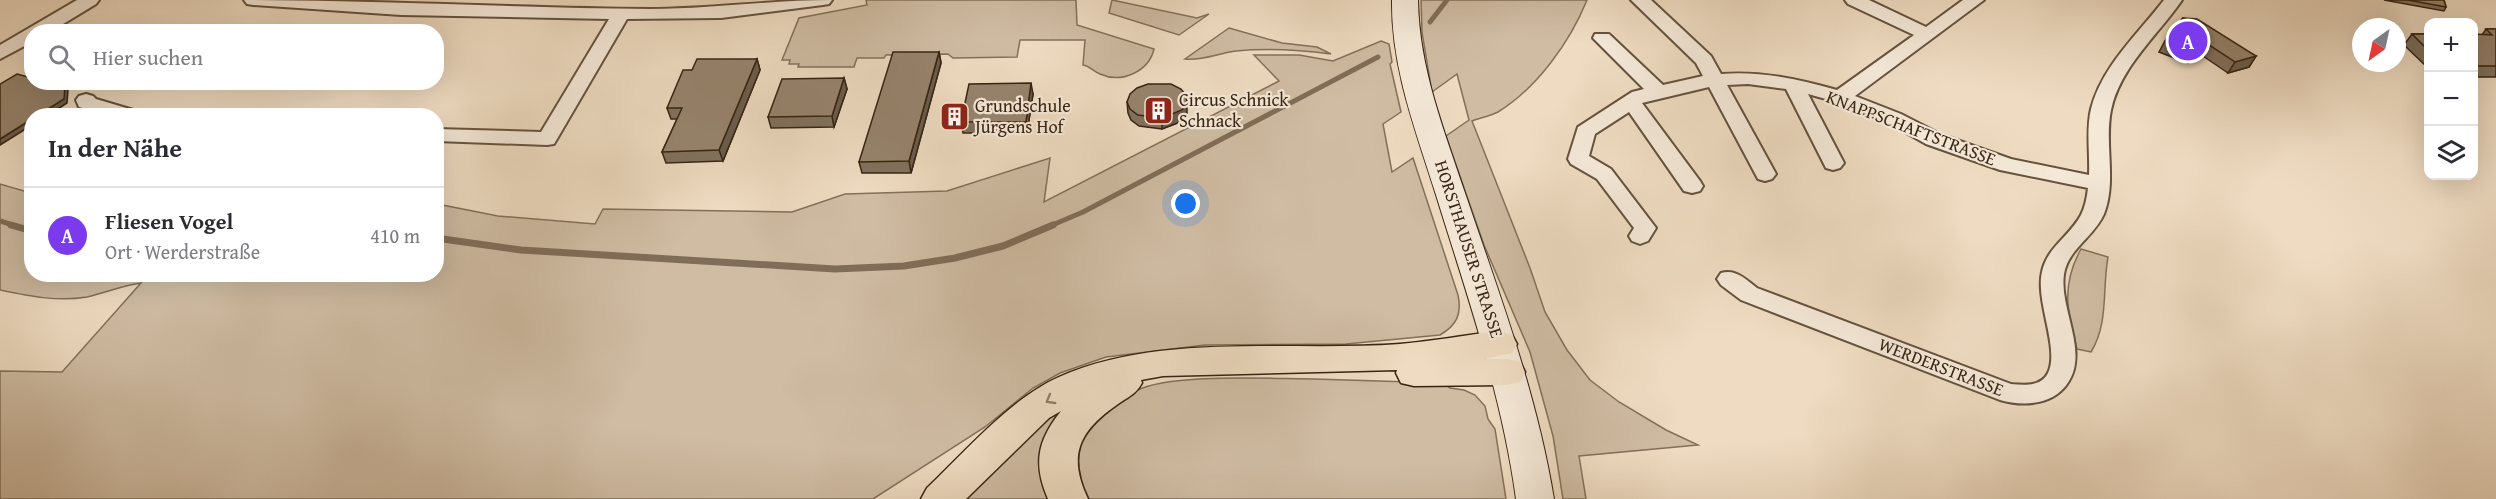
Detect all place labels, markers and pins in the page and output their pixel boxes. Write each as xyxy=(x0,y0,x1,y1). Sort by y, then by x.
pin: A xyxy=(2168,18,2208,63)
place label: Circus Schnick Schnack xyxy=(1179,86,1289,134)
place label: Grundschule Jürgens Hof xyxy=(973,92,1071,140)
building icon: Circus Schnick Schnack xyxy=(1142,94,1174,126)
building icon: Grundschule Jürgens Hof xyxy=(938,100,970,132)

